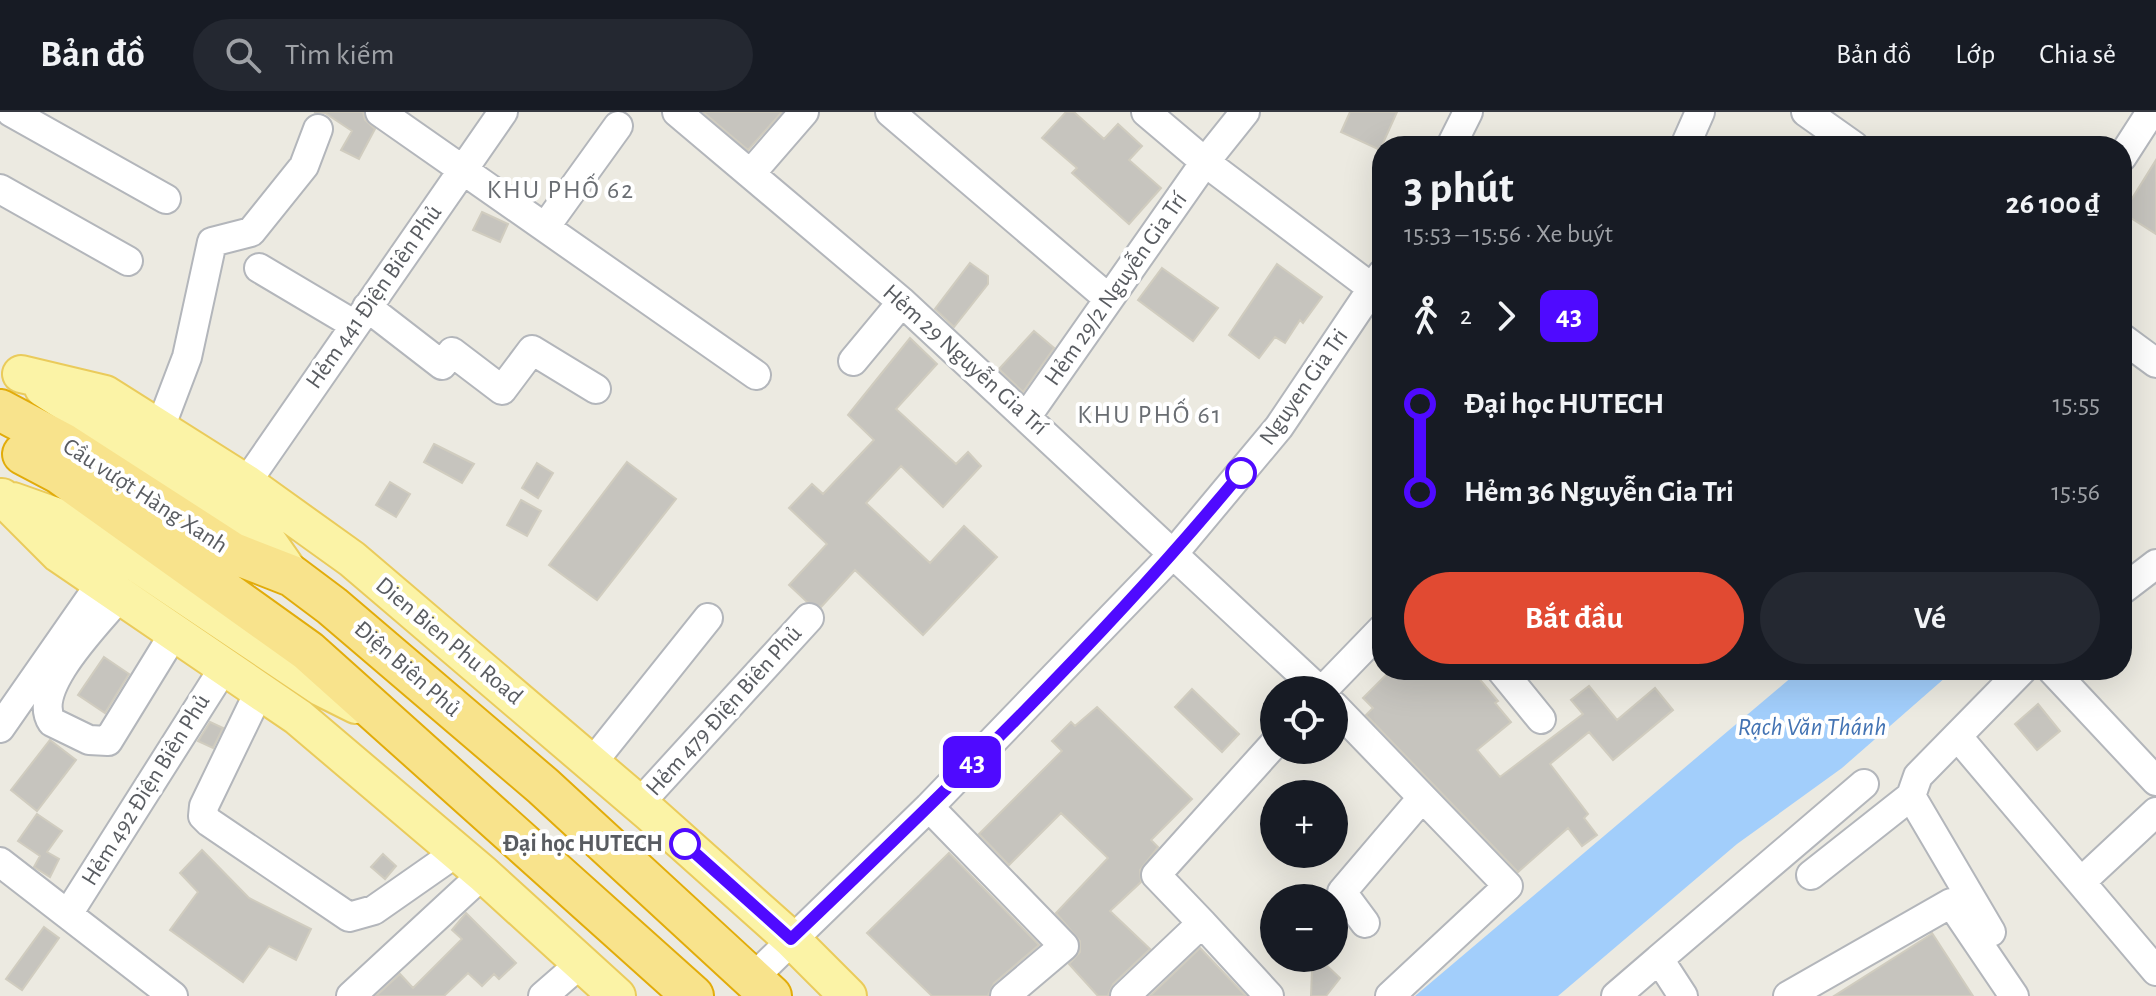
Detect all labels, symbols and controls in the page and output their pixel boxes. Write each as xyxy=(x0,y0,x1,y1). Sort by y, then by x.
search box xyxy=(193,19,753,91)
icon: search xyxy=(221,33,265,77)
text: Bản đồ xyxy=(40,36,145,74)
text: Tìm kiếm xyxy=(285,40,395,70)
text: Bản đồ xyxy=(1836,41,1911,69)
text: Lớp xyxy=(1955,41,1995,69)
text: Chia sẻ xyxy=(2039,41,2116,69)
text: 3 phút xyxy=(1404,167,1514,211)
district label: KHU PHỐ 62 xyxy=(487,173,635,203)
street label: Hẻm 29/2 Nguyễn Gia Trí xyxy=(1039,187,1192,390)
text: 26 100 ₫ xyxy=(2006,189,2100,219)
street label: Hẻm 441 Điện Biên Phủ xyxy=(302,201,446,393)
text: 15:53 – 15:56 · Xe buýt xyxy=(1404,221,1613,247)
street label: Hẻm 29 Nguyễn Gia Trí xyxy=(878,279,1053,440)
icon: walk xyxy=(1404,294,1448,338)
icon: forward xyxy=(1484,294,1528,338)
text: 43 xyxy=(1556,302,1582,330)
text: 2 xyxy=(1460,303,1472,329)
street label: Nguyen Gia Tri xyxy=(1255,325,1353,449)
text: Đại học HUTECH xyxy=(1464,389,1664,419)
text: 15:55 xyxy=(2052,391,2100,417)
district label: KHU PHỐ 61 xyxy=(1077,398,1223,428)
street label: Cầu vượt Hàng Xanh xyxy=(58,434,232,558)
unlabelled marker xyxy=(1226,458,1256,488)
text: Hẻm 36 Nguyễn Gia Tri xyxy=(1464,477,1734,507)
text: 15:56 xyxy=(2051,479,2100,505)
button: Bắt đầu xyxy=(1404,572,1744,664)
button: Vé xyxy=(1760,572,2100,664)
street label: Dien Bien Phu Road xyxy=(371,573,527,709)
street label: Điện Biên Phủ xyxy=(349,616,465,722)
street label: Hẻm 479 Điện Biên Phủ xyxy=(642,621,806,801)
map controls xyxy=(1260,676,1348,972)
button: locate xyxy=(1260,676,1348,764)
street label: Hẻm 492 Điện Biên Phủ xyxy=(77,690,215,890)
water label: Rạch Văn Thánh xyxy=(1738,714,1886,740)
line badge: 43 xyxy=(936,736,1008,788)
text: 43 xyxy=(959,748,985,776)
button: + xyxy=(1260,780,1348,868)
marker: Đại học HUTECH xyxy=(670,829,700,859)
place label: Đại học HUTECH xyxy=(503,832,663,856)
button: − xyxy=(1260,884,1348,972)

